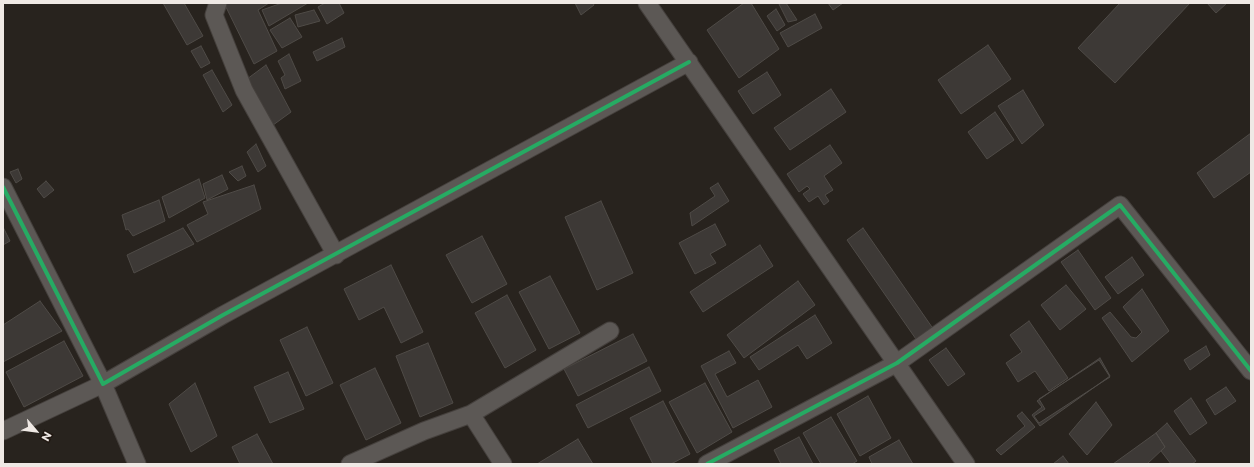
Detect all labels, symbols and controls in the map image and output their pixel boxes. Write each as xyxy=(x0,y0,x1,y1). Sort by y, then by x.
north arrow xyxy=(16,411,56,451)
text: N xyxy=(38,429,55,444)

